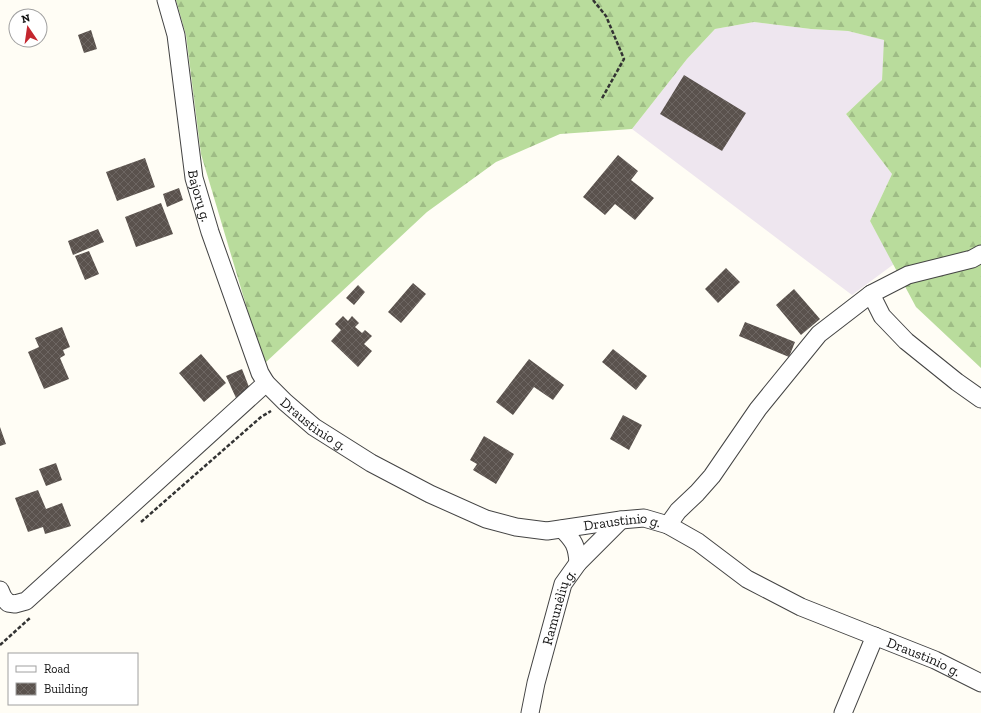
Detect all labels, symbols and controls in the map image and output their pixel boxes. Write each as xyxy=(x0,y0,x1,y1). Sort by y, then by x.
north arrow xyxy=(8,8,48,48)
text: N xyxy=(20,11,32,26)
street label: Bajorų g. xyxy=(185,169,215,224)
street label: Draustinio g. xyxy=(277,393,350,454)
street label: Draustinio g. xyxy=(582,509,663,534)
street label: Ramunėlių g. xyxy=(538,566,579,647)
street label: Draustinio g. xyxy=(885,633,963,680)
legend xyxy=(8,653,138,705)
text: Road xyxy=(44,662,70,676)
text: Building xyxy=(44,682,88,696)

